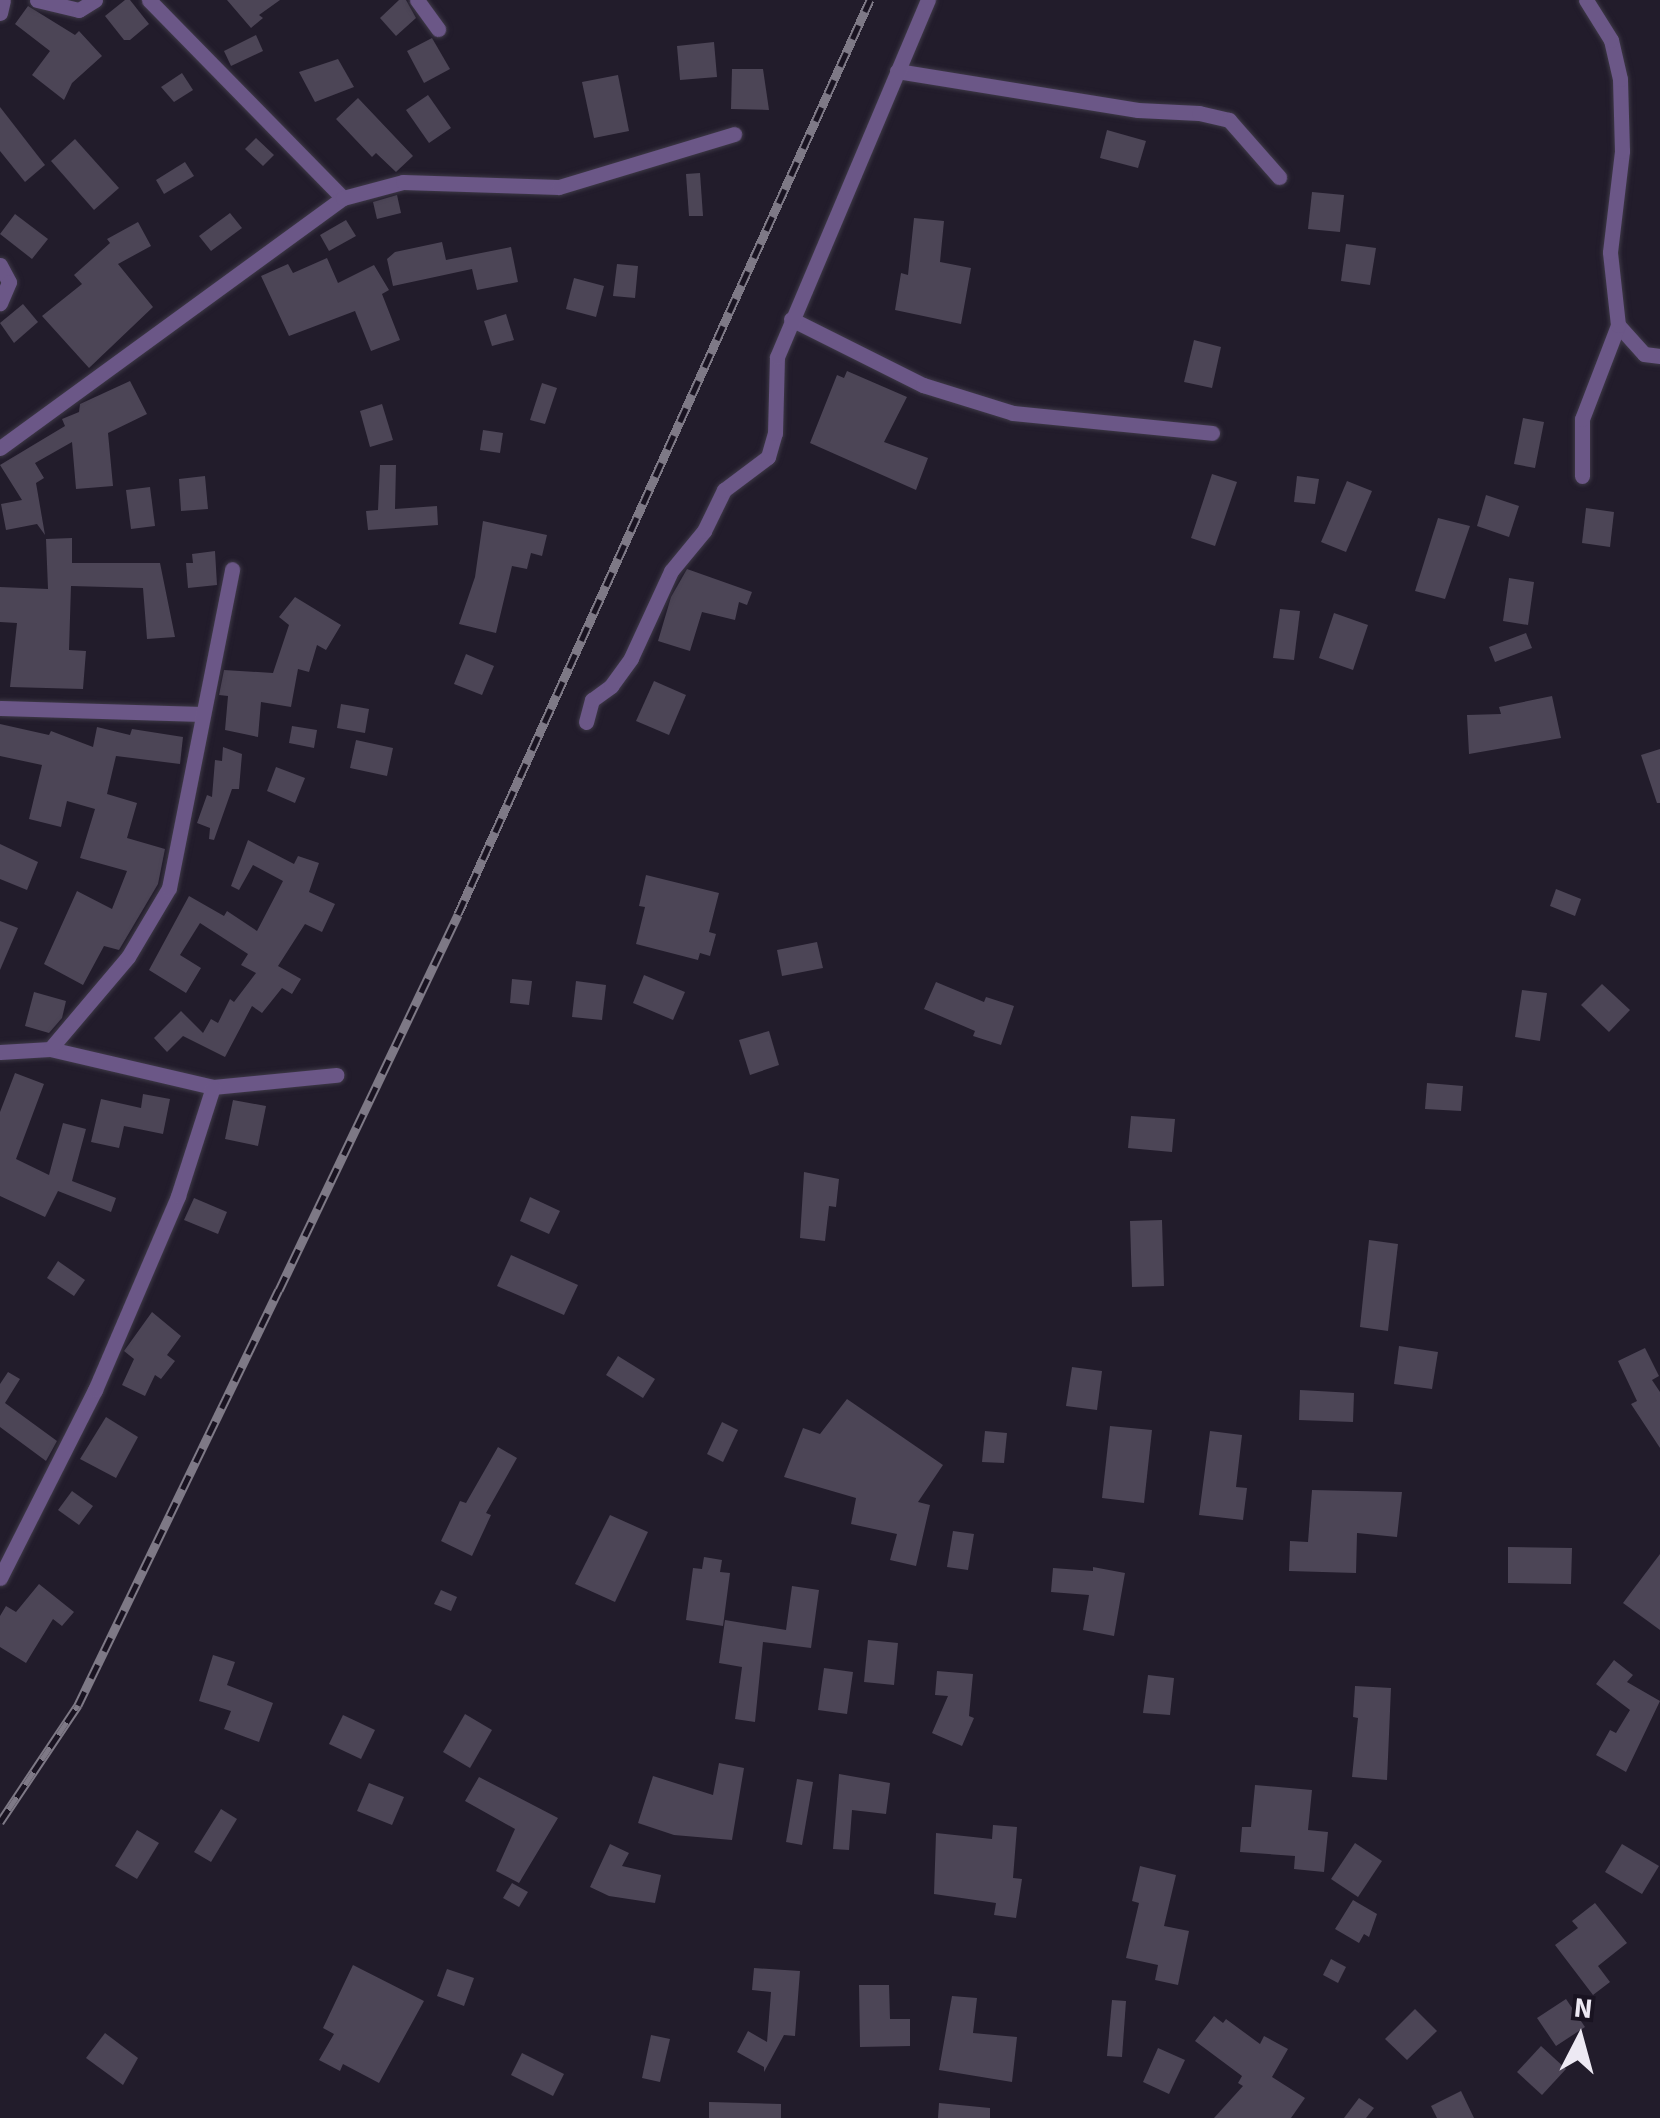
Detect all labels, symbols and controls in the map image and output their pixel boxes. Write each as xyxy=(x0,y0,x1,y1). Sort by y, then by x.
text: N xyxy=(1572,1987,1594,2029)
north arrow xyxy=(1530,1988,1630,2088)

